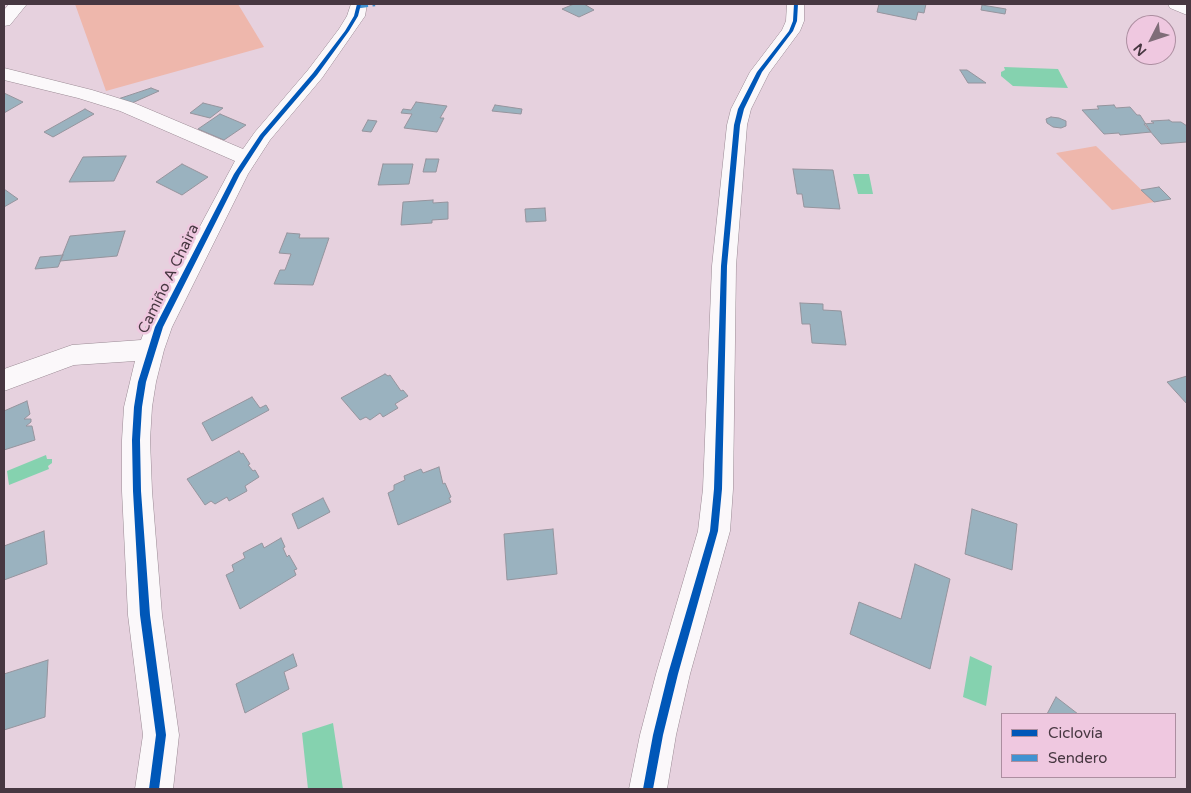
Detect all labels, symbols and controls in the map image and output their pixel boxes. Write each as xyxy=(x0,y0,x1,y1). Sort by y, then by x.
north arrow xyxy=(1126,15,1176,65)
text: N xyxy=(1130,40,1150,59)
street label: Camiño A Chaira xyxy=(135,221,203,337)
legend xyxy=(1001,713,1176,778)
text: Ciclovía xyxy=(1048,724,1103,742)
text: Sendero xyxy=(1048,749,1107,767)

